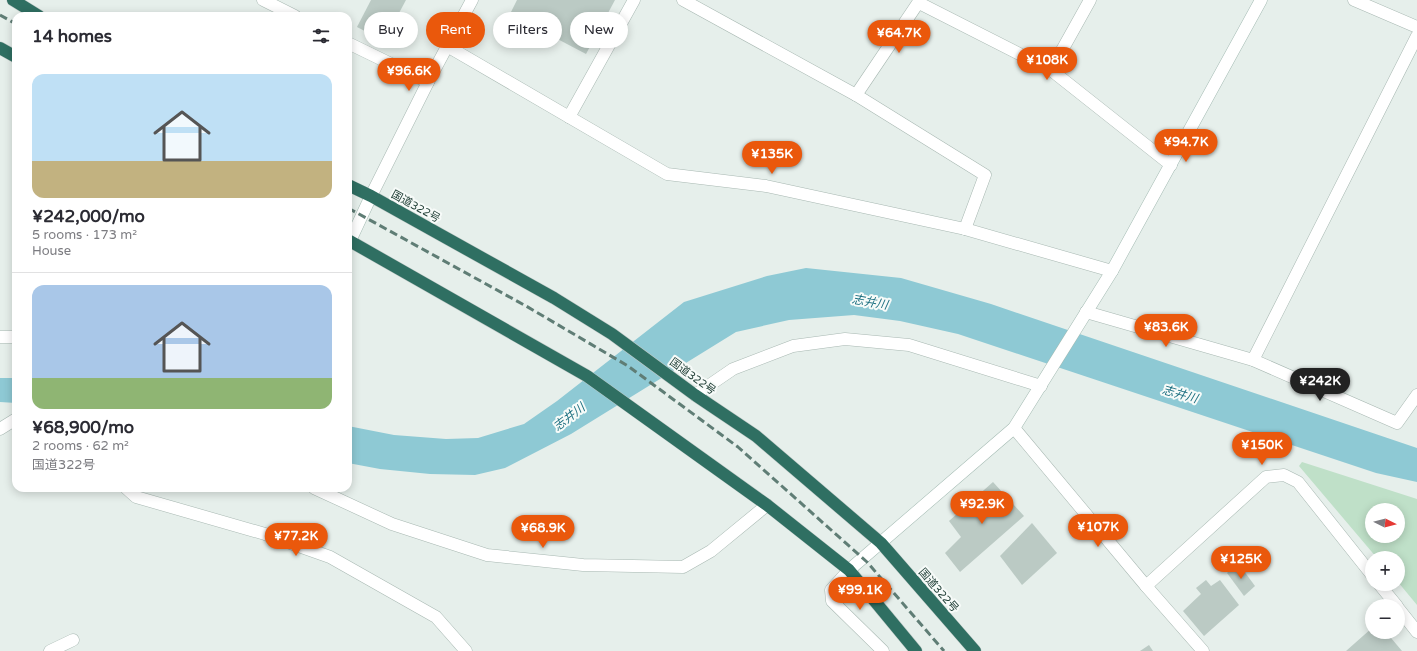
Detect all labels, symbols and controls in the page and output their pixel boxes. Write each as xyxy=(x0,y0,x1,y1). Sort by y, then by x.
chip: Buy xyxy=(364,12,418,48)
chip: Rent xyxy=(426,12,485,48)
chip: Filters xyxy=(493,12,562,48)
chip: New xyxy=(570,12,628,48)
pin: ¥64.7K xyxy=(866,20,932,54)
icon: filters xyxy=(310,25,332,47)
text: ¥64.7K xyxy=(876,25,922,41)
text: 14 homes xyxy=(32,26,112,47)
pin: ¥108K xyxy=(1019,47,1075,81)
text: ¥108K xyxy=(1026,52,1068,68)
pin: ¥96.6K xyxy=(376,58,442,92)
text: ¥96.6K xyxy=(386,63,432,79)
icon: home xyxy=(146,100,218,172)
pin: ¥94.7K xyxy=(1153,129,1219,163)
text: ¥94.7K xyxy=(1163,134,1209,150)
pin: ¥135K xyxy=(744,141,800,175)
text: ¥135K xyxy=(751,146,793,162)
street label: 国道322号 xyxy=(389,188,442,225)
text: ¥242,000/mo xyxy=(32,206,145,227)
text: 5 rooms · 173 m² xyxy=(32,227,137,243)
text: House xyxy=(32,243,71,259)
water label: 志井川 xyxy=(851,292,891,312)
icon: home xyxy=(146,311,218,383)
pin: ¥83.6K xyxy=(1133,314,1199,348)
text: ¥83.6K xyxy=(1143,319,1189,335)
street label: 国道322号 xyxy=(667,355,718,397)
pin: ¥242K xyxy=(1292,368,1348,402)
text: ¥242K xyxy=(1299,373,1341,389)
water label: 志井川 xyxy=(1161,382,1201,406)
water label: 志井川 xyxy=(551,399,589,434)
text: ¥68,900/mo xyxy=(32,417,134,438)
pin: ¥150K xyxy=(1234,432,1290,466)
text: ¥150K xyxy=(1241,437,1283,453)
text: 2 rooms · 62 m² xyxy=(32,438,129,454)
text: 国道322号 xyxy=(32,457,96,473)
pin: ¥92.9K xyxy=(949,491,1015,525)
text: ¥92.9K xyxy=(959,496,1005,512)
north arrow xyxy=(1365,503,1405,543)
map controls xyxy=(1365,503,1405,639)
pin: ¥107K xyxy=(1070,514,1126,548)
pin: ¥68.9K xyxy=(510,515,576,549)
text: ¥107K xyxy=(1077,519,1119,535)
text: ¥68.9K xyxy=(520,520,566,536)
pin: ¥77.2K xyxy=(263,523,329,557)
text: ¥77.2K xyxy=(274,528,318,544)
pin: ¥125K xyxy=(1213,546,1269,580)
text: ¥125K xyxy=(1220,551,1262,567)
button: + xyxy=(1365,551,1405,591)
street label: 国道322号 xyxy=(916,566,961,615)
pin: ¥99.1K xyxy=(827,577,893,611)
text: ¥99.1K xyxy=(837,582,883,598)
button: − xyxy=(1365,599,1405,639)

